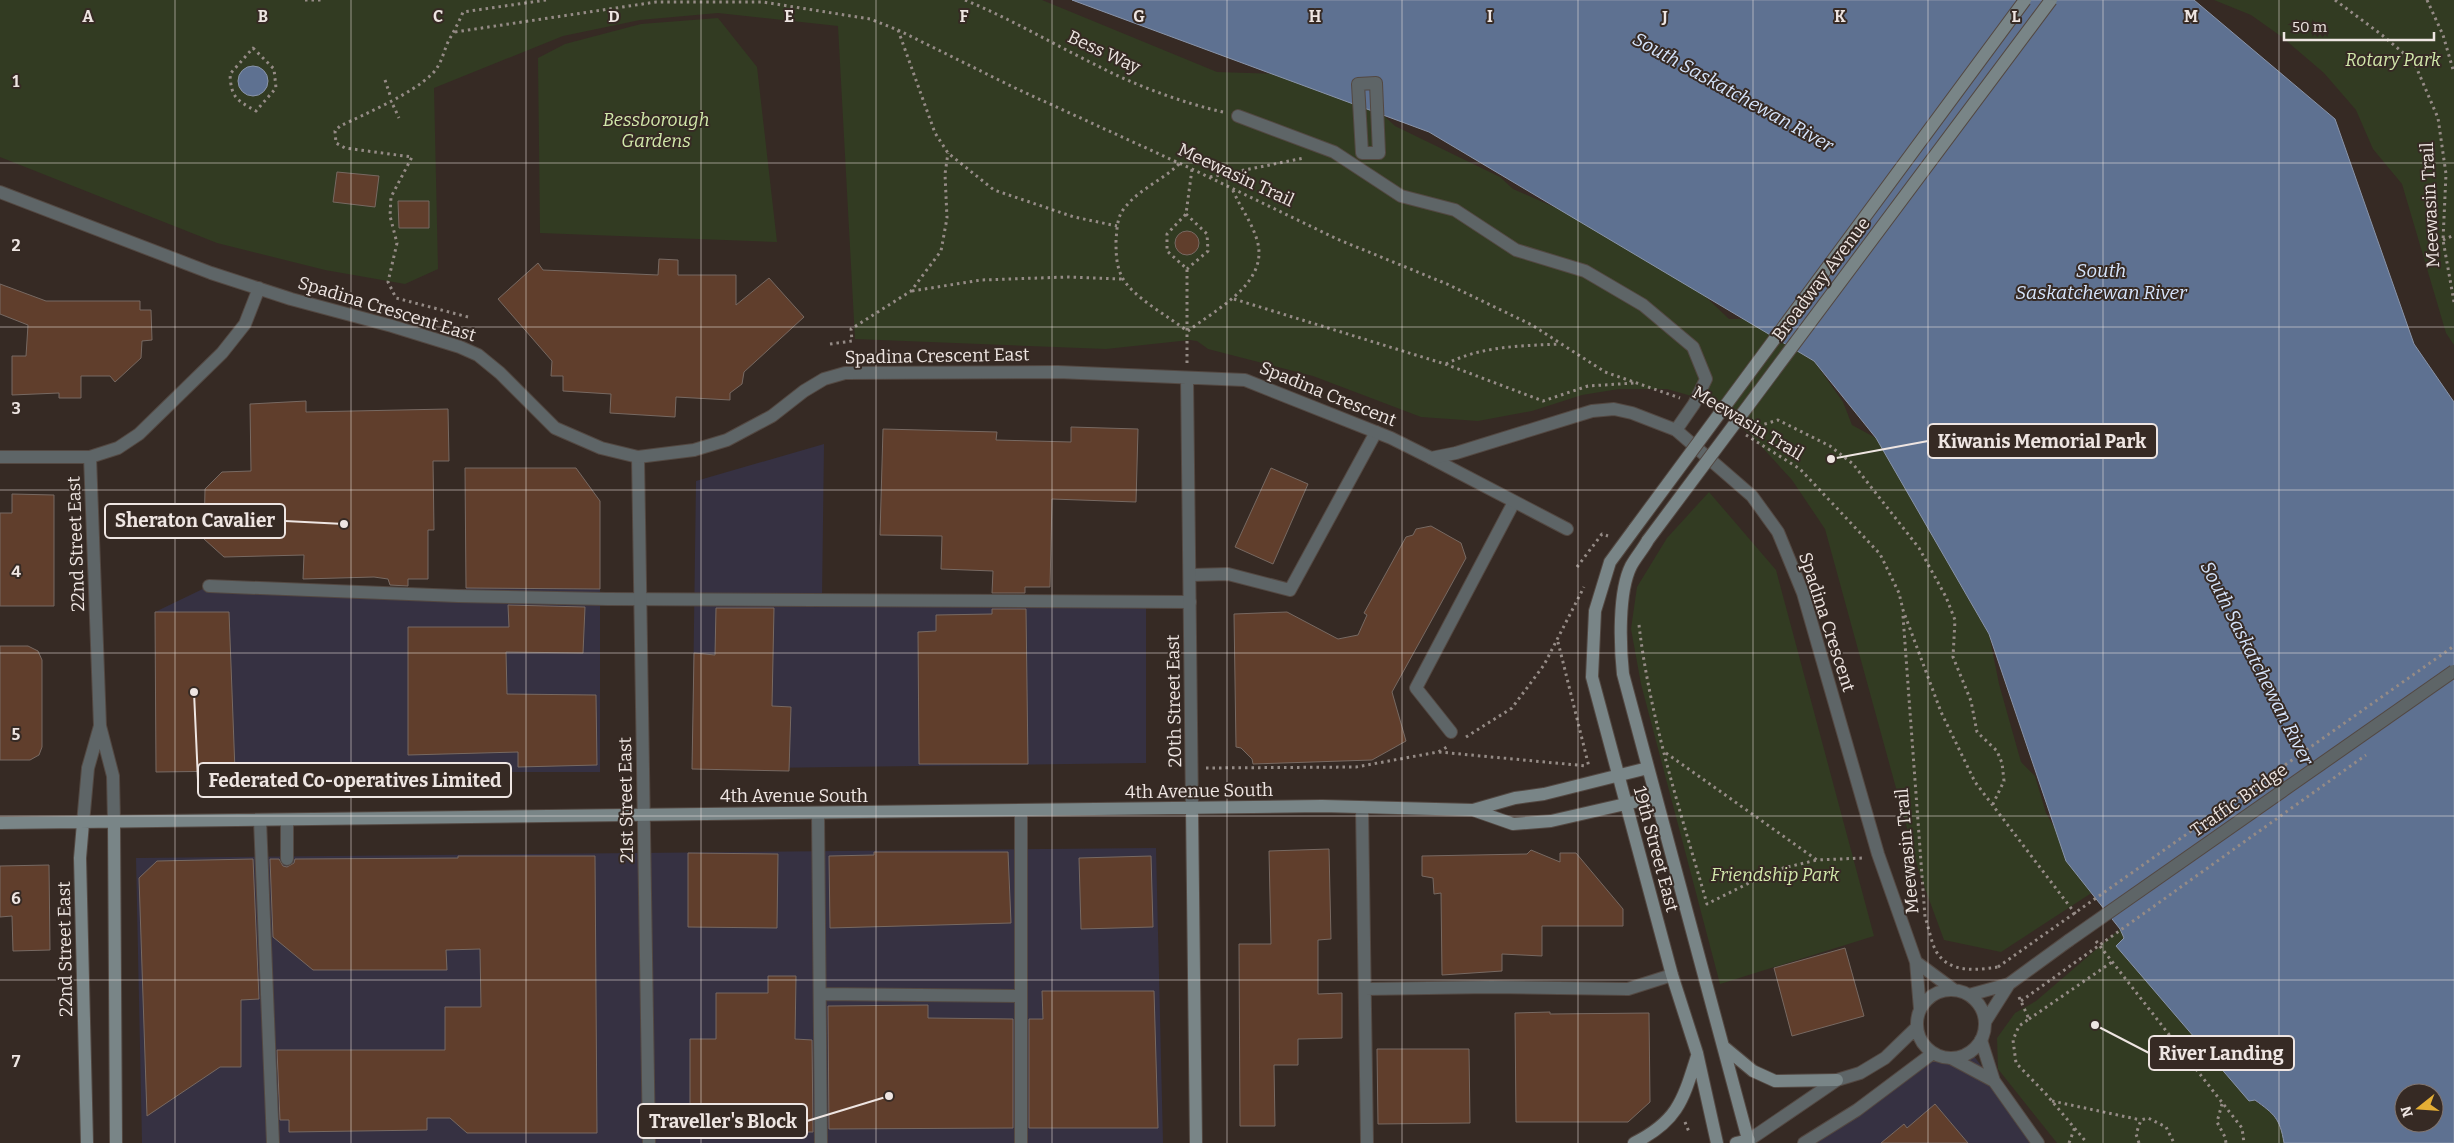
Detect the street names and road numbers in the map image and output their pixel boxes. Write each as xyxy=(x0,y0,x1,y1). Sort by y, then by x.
street label: Bess Way xyxy=(1064,26,1144,79)
street label: Meewasin Trail xyxy=(1174,138,1298,212)
street label: Meewasin Trail xyxy=(2416,142,2444,268)
street label: Broadway Avenue xyxy=(1767,213,1875,345)
street label: Spadina Crescent East xyxy=(295,271,479,347)
street label: Spadina Crescent East xyxy=(844,343,1030,369)
street label: Spadina Crescent xyxy=(1256,357,1400,432)
street label: Meewasin Trail xyxy=(1688,381,1808,465)
street label: 22nd Street East xyxy=(63,475,89,612)
street label: Spadina Crescent xyxy=(1794,549,1860,695)
street label: 20th Street East xyxy=(1162,634,1186,768)
street label: 21st Street East xyxy=(614,736,638,863)
street label: Traffic Bridge xyxy=(2186,759,2292,841)
street label: 4th Avenue South xyxy=(1125,779,1273,803)
street label: 19th Street East xyxy=(1629,784,1683,915)
street label: 4th Avenue South xyxy=(720,785,868,807)
street label: Meewasin Trail xyxy=(1891,787,1923,915)
street label: 22nd Street East xyxy=(53,881,77,1017)

